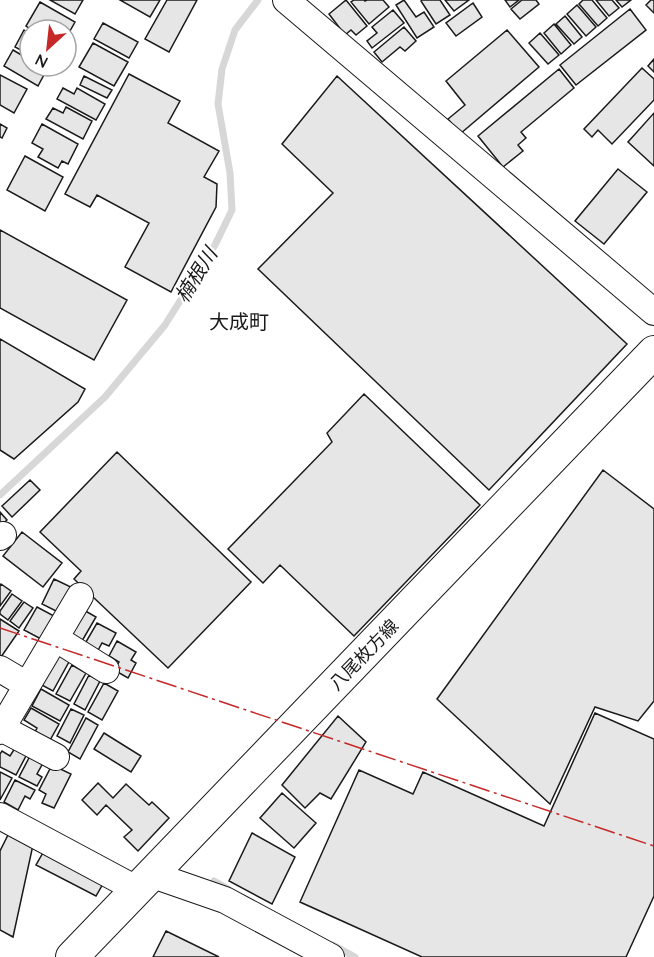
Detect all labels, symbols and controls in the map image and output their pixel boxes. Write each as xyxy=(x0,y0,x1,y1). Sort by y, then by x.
north arrow xyxy=(18,18,78,78)
text: N xyxy=(31,50,51,73)
water label: 楠根川 xyxy=(169,241,223,307)
district label: 大成町 xyxy=(209,309,269,334)
street label: 八尾枚方線 xyxy=(324,614,403,695)

